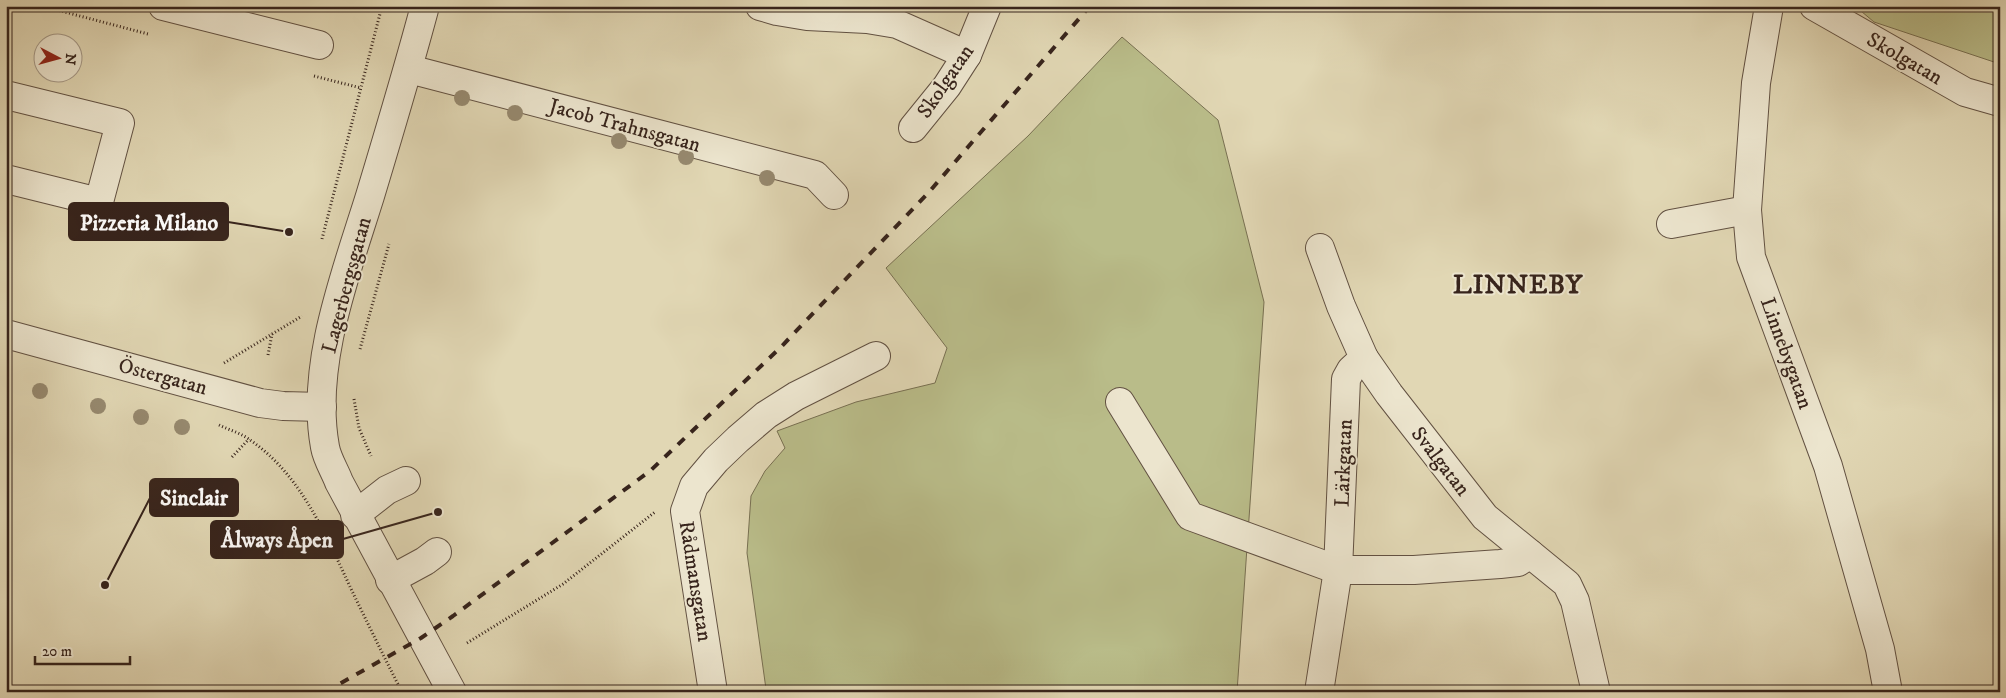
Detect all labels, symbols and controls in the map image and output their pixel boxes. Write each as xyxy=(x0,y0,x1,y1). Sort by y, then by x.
street label: Skolgatan xyxy=(1862,27,1947,91)
north arrow xyxy=(32,32,82,82)
street label: Skolgatan xyxy=(912,40,980,123)
text: N xyxy=(60,53,79,66)
street label: Jacob Trahnsgatan xyxy=(544,93,703,159)
callout: Pizzeria Milano xyxy=(69,203,228,240)
text: Pizzeria Milano xyxy=(80,210,219,237)
street label: Lagerbergsgatan xyxy=(316,214,378,356)
district label: LINNEBY xyxy=(1453,269,1584,302)
street label: Linnebygatan xyxy=(1754,294,1818,413)
street label: Östergatan xyxy=(115,352,210,401)
street label: Lärkgatan xyxy=(1329,419,1359,507)
street label: Svalgatan xyxy=(1405,422,1475,502)
callout: Sinclair xyxy=(150,479,238,516)
text: Sinclair xyxy=(160,485,229,512)
street label: Rådmansgatan xyxy=(673,519,717,643)
callout: Ålways Åpen xyxy=(211,521,343,558)
text: Ålways Åpen xyxy=(220,526,333,554)
scale bar xyxy=(35,633,130,665)
text: 20 m xyxy=(42,642,72,661)

